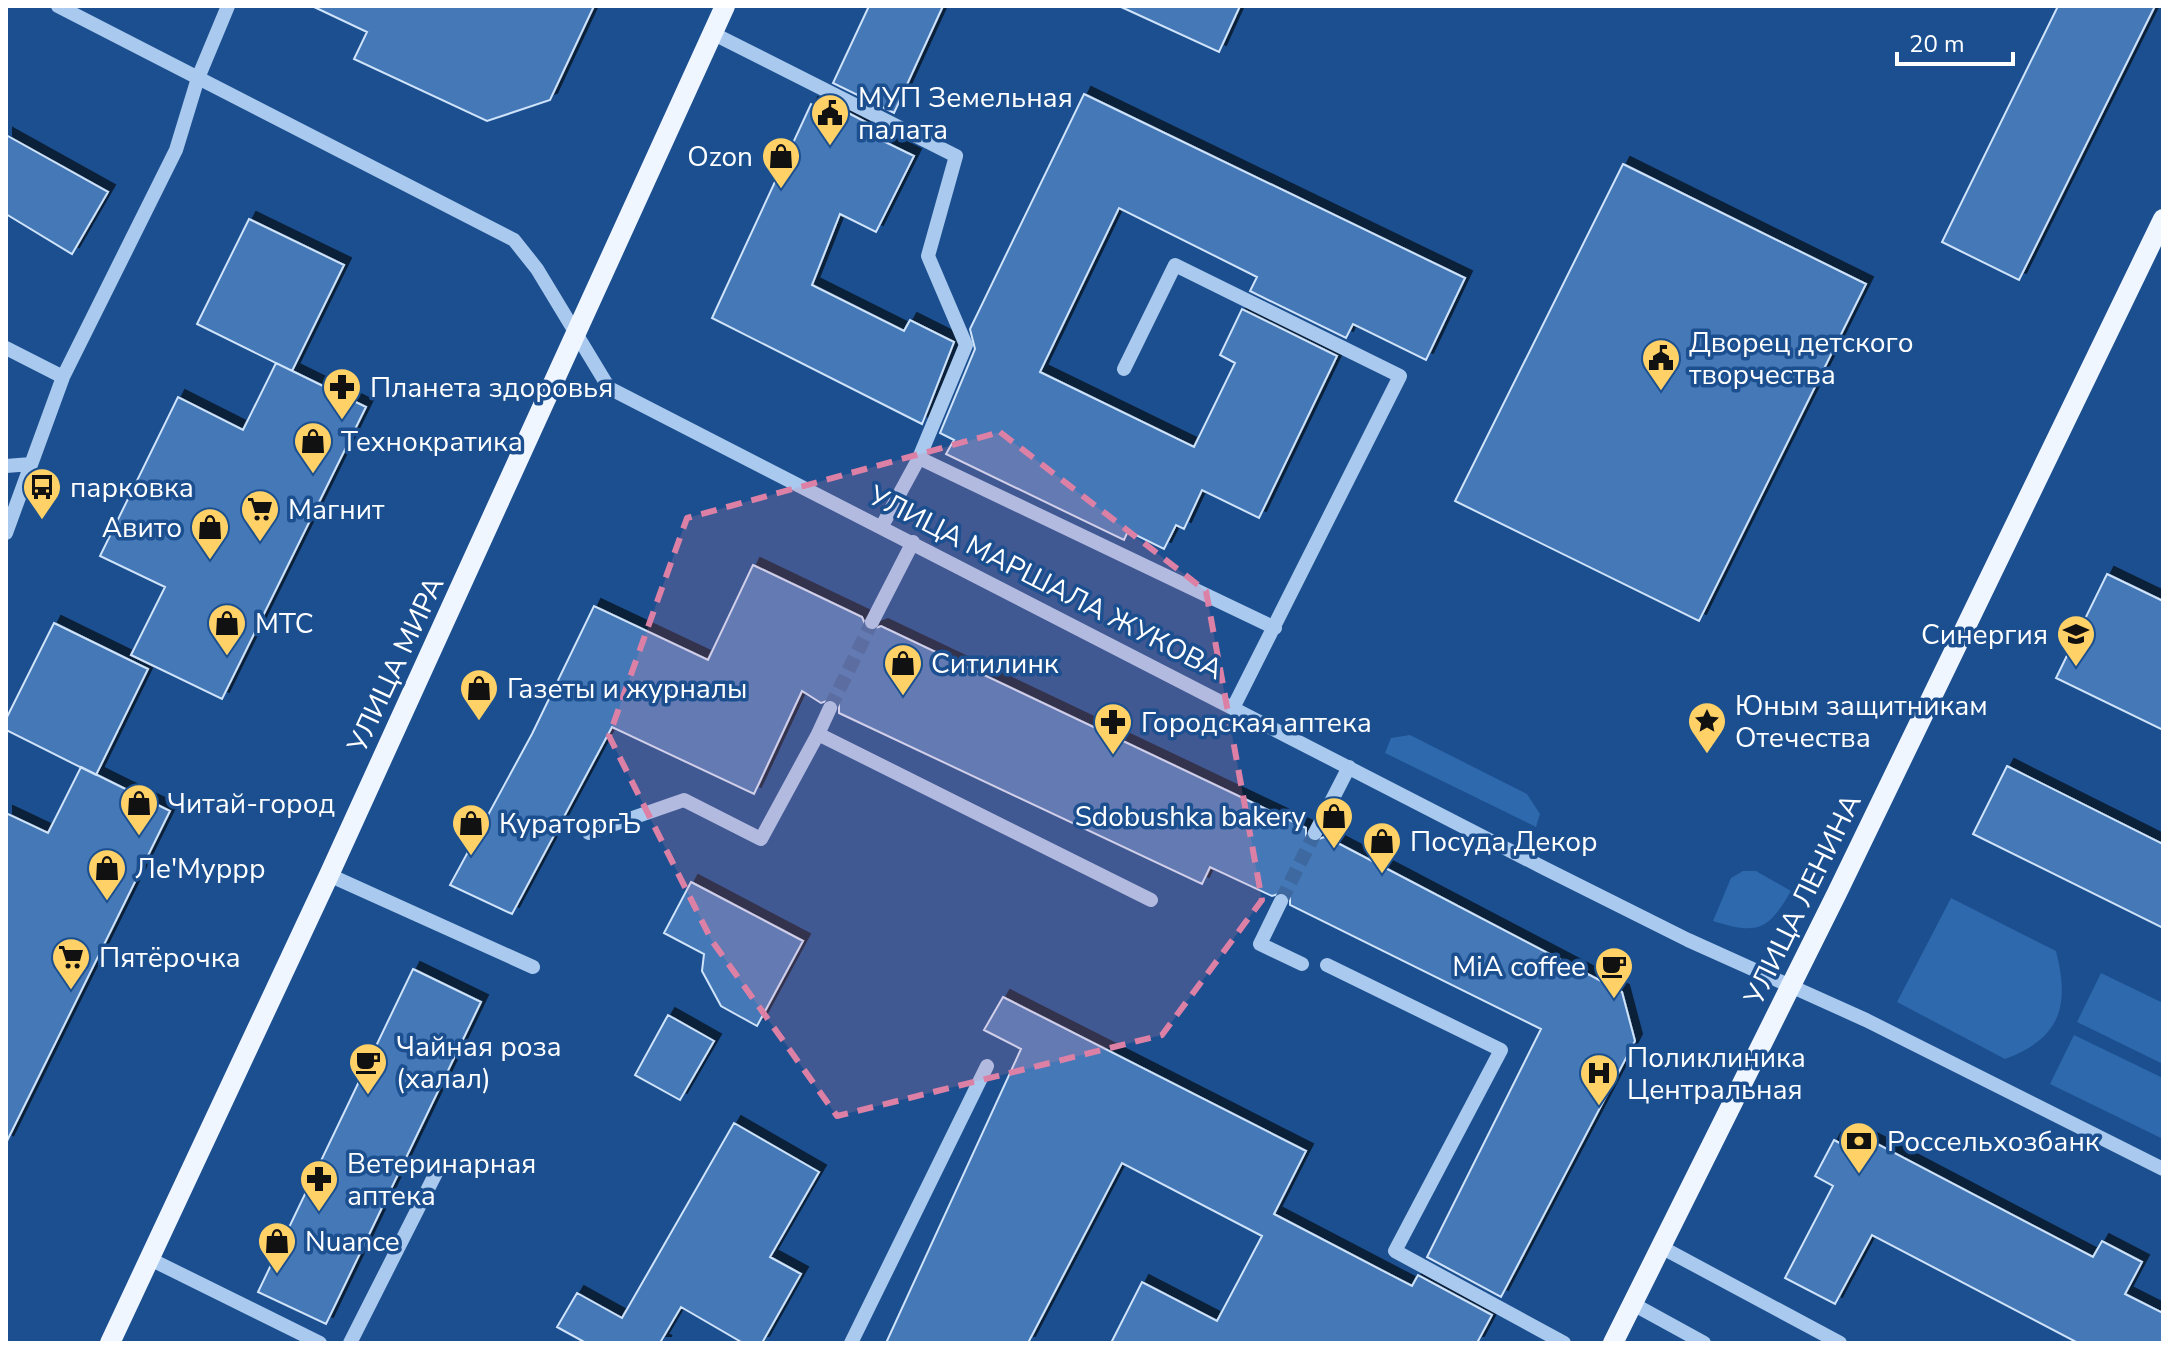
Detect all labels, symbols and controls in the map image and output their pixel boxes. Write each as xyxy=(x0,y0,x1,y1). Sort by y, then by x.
scale bar xyxy=(1897,16,2013,66)
text: 20 m xyxy=(1909,28,1965,60)
place label: МУП Земельная палата xyxy=(858,79,1073,149)
public building icon: МУП Земельная палата xyxy=(809,92,851,147)
shop icon: Ozon xyxy=(760,135,802,190)
place label: Ozon xyxy=(687,138,753,176)
place label: Дворец детского творчества xyxy=(1689,324,1914,394)
public building icon: Дворец детского творчества xyxy=(1640,337,1682,392)
pharmacy icon: Планета здоровья xyxy=(321,366,363,421)
place label: Планета здоровья xyxy=(370,369,613,407)
shop icon: Технократика xyxy=(292,420,334,475)
place label: Технократика xyxy=(341,423,523,461)
bus stop icon: парковка xyxy=(21,466,63,521)
place label: парковка xyxy=(70,469,194,507)
street label: УЛИЦА МАРШАЛА ЖУКОВА xyxy=(861,476,1229,689)
supermarket icon: Магнит xyxy=(239,488,281,543)
place label: Магнит xyxy=(288,491,385,529)
shop icon: Авито xyxy=(189,506,231,561)
place label: Авито xyxy=(102,509,182,547)
street label: УЛИЦА МИРА xyxy=(338,570,453,759)
shop icon: МТС xyxy=(206,602,248,657)
place label: МТС xyxy=(255,605,313,643)
school or university icon: Синергия xyxy=(2055,613,2097,668)
place label: Синергия xyxy=(1921,616,2048,654)
shop icon: Ситилинк xyxy=(882,642,924,697)
place label: Ситилинк xyxy=(931,645,1059,683)
shop icon: Газеты и журналы xyxy=(458,667,500,722)
place label: Газеты и журналы xyxy=(507,670,747,708)
place label: Юным защитникам Отечества xyxy=(1735,687,1988,757)
place icon: Юным защитникам Отечества xyxy=(1686,700,1728,755)
pharmacy icon: Городская аптека xyxy=(1092,701,1134,756)
place label: Городская аптека xyxy=(1141,704,1372,742)
shop icon: Читай-город xyxy=(118,782,160,837)
place label: Читай-город xyxy=(167,785,335,823)
street label: УЛИЦА ЛЕНИНА xyxy=(1735,788,1870,1012)
shop icon: Sdobushka bakery xyxy=(1313,795,1355,850)
place label: Sdobushka bakery xyxy=(1075,798,1307,836)
shop icon: КураторгЪ xyxy=(450,802,492,857)
place label: КураторгЪ xyxy=(499,805,641,843)
shop icon: Посуда Декор xyxy=(1361,820,1403,875)
place label: Посуда Декор xyxy=(1410,823,1598,861)
shop icon: Ле'Муррр xyxy=(86,847,128,902)
place label: Ле'Муррр xyxy=(135,850,266,888)
supermarket icon: Пятёрочка xyxy=(50,936,92,991)
place label: Пятёрочка xyxy=(99,939,241,977)
cafe icon: MiA coffee xyxy=(1593,945,1635,1000)
place label: MiA coffee xyxy=(1452,948,1586,986)
place label: Чайная роза (халал) xyxy=(396,1028,562,1098)
place label: Поликлиника Центральная xyxy=(1627,1039,1806,1109)
cafe icon: Чайная роза (халал) xyxy=(347,1041,389,1096)
hospital icon: Поликлиника Центральная xyxy=(1578,1052,1620,1107)
bank icon: Россельхозбанк xyxy=(1838,1120,1880,1175)
place label: Россельхозбанк xyxy=(1887,1123,2100,1161)
place label: Ветеринарная аптека xyxy=(347,1145,536,1215)
pharmacy icon: Ветеринарная аптека xyxy=(298,1158,340,1213)
shop icon: Nuance xyxy=(256,1220,298,1275)
place label: Nuance xyxy=(305,1223,400,1261)

